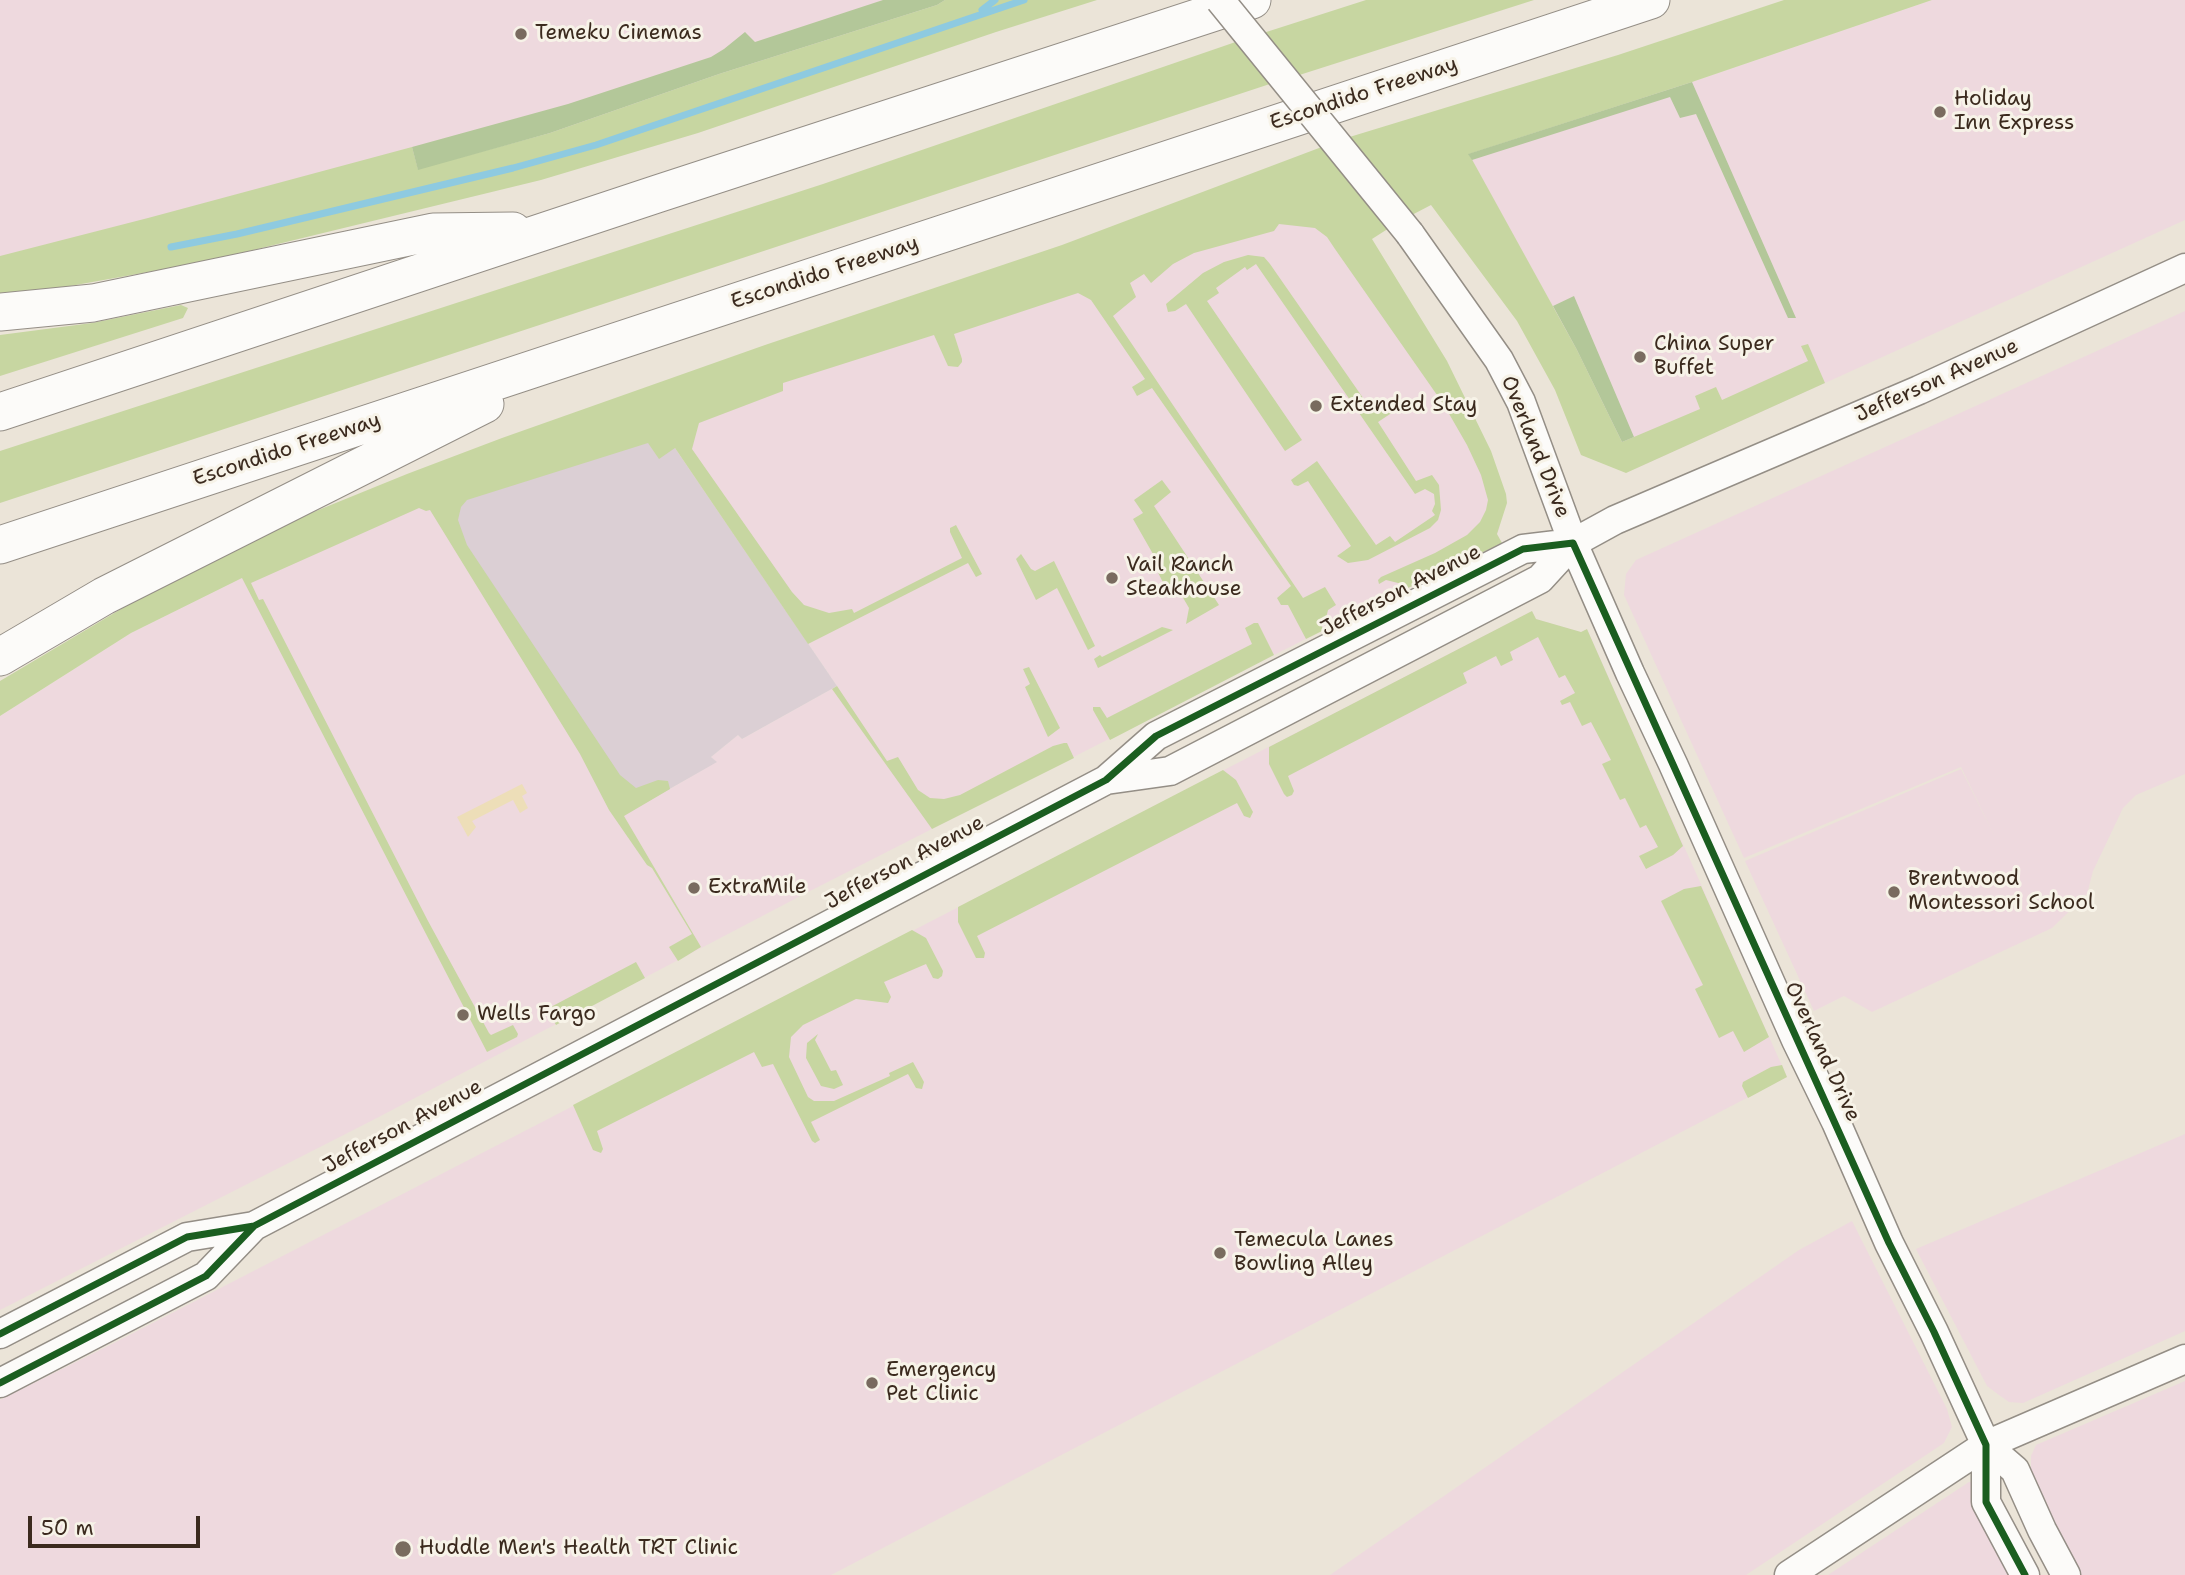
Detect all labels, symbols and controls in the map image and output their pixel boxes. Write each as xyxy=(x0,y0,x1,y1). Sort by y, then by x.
place label: Temeku Cinemas xyxy=(535,21,702,47)
marker: Temeku Cinemas xyxy=(513,26,529,42)
street label: Escondido Freeway xyxy=(1267,52,1461,136)
place label: Holiday Inn Express xyxy=(1954,87,2074,137)
marker: Holiday Inn Express xyxy=(1932,104,1948,120)
street label: Escondido Freeway xyxy=(728,231,922,315)
place label: China Super Buffet xyxy=(1654,332,1775,382)
street label: Jefferson Avenue xyxy=(1851,334,2023,428)
marker: China Super Buffet xyxy=(1632,349,1648,365)
street label: Overland Drive xyxy=(1495,372,1575,522)
place label: Extended Stay xyxy=(1330,393,1477,419)
marker: Extended Stay xyxy=(1308,398,1324,414)
street label: Escondido Freeway xyxy=(190,408,384,492)
street label: Jefferson Avenue xyxy=(1317,540,1485,642)
place label: Vail Ranch Steakhouse xyxy=(1126,553,1242,603)
marker: Vail Ranch Steakhouse xyxy=(1104,570,1120,586)
street label: Jefferson Avenue xyxy=(821,811,989,915)
place label: Brentwood Montessori School xyxy=(1908,867,2094,917)
place label: ExtraMile xyxy=(708,875,807,901)
marker: ExtraMile xyxy=(686,880,702,896)
marker: Brentwood Montessori School xyxy=(1886,884,1902,900)
street label: Overland Drive xyxy=(1779,978,1865,1126)
place label: Wells Fargo xyxy=(477,1002,596,1028)
marker: Wells Fargo xyxy=(455,1007,471,1023)
street label: Jefferson Avenue xyxy=(319,1075,487,1179)
place label: Temecula Lanes Bowling Alley xyxy=(1234,1228,1394,1278)
marker: Temecula Lanes Bowling Alley xyxy=(1212,1245,1228,1261)
place label: Emergency Pet Clinic xyxy=(886,1358,996,1408)
marker: Emergency Pet Clinic xyxy=(864,1375,880,1391)
scale bar xyxy=(32,1502,203,1546)
text: 50 m xyxy=(41,1514,94,1542)
place label: Huddle Men's Health TRT Clinic xyxy=(419,1536,738,1562)
marker: Huddle Men's Health TRT Clinic xyxy=(393,1539,413,1559)

